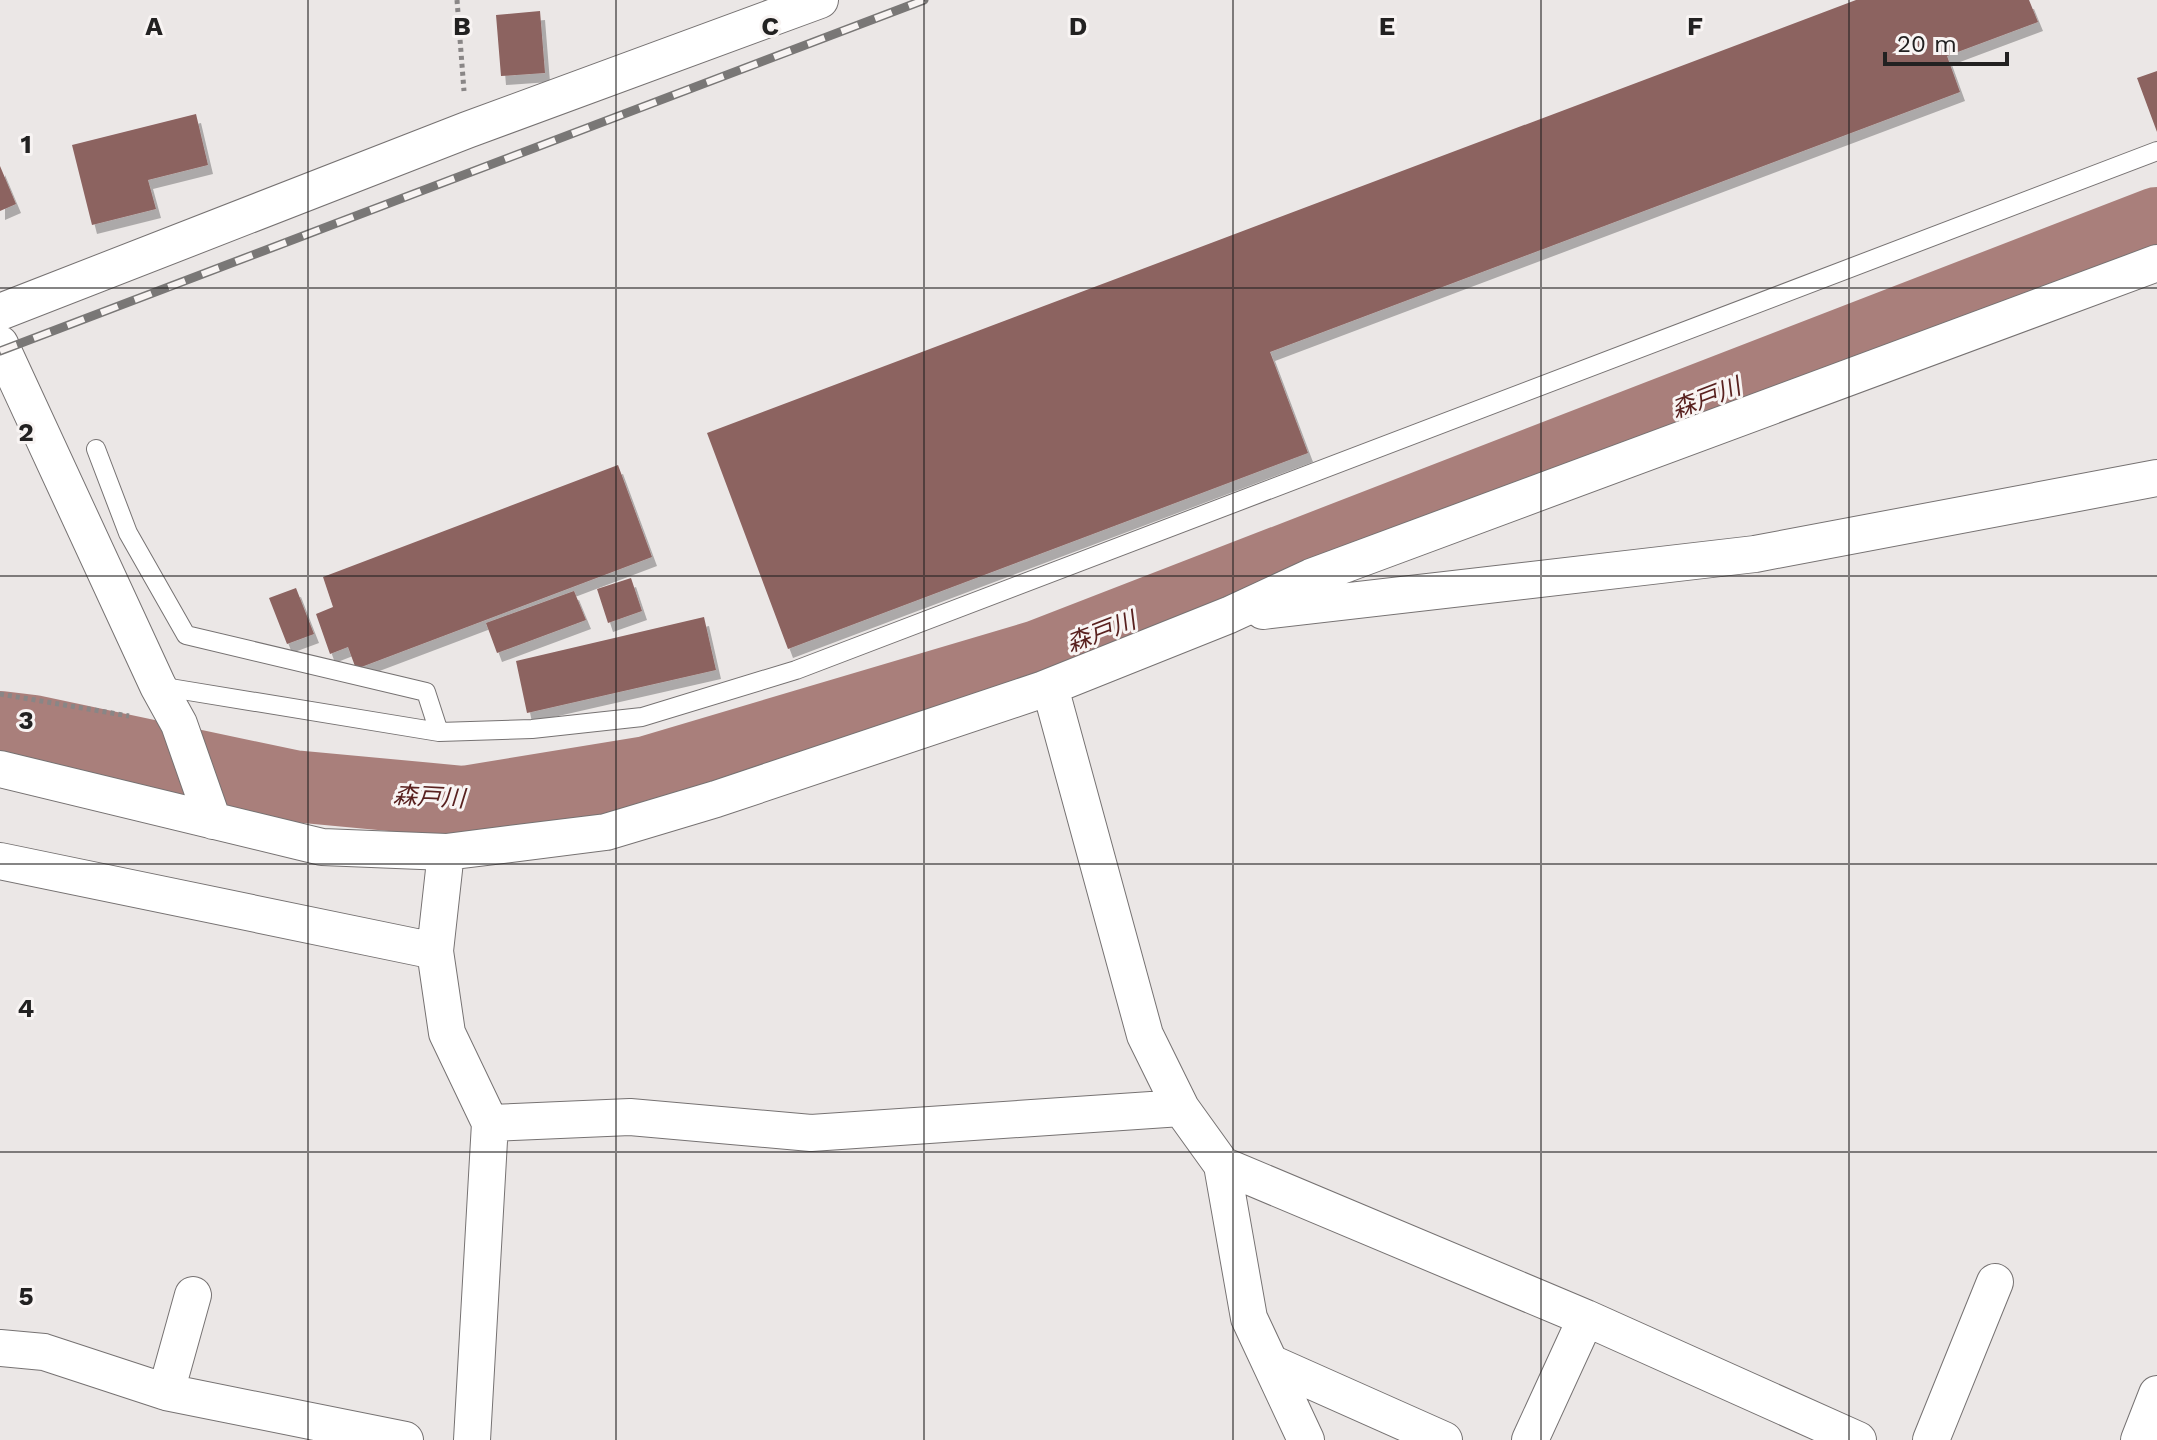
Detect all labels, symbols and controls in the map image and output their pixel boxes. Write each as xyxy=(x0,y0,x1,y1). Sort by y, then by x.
text: A xyxy=(145,11,163,41)
text: B xyxy=(453,11,471,41)
text: C xyxy=(761,11,779,41)
text: D xyxy=(1069,11,1087,41)
text: E xyxy=(1379,11,1395,41)
text: F xyxy=(1687,11,1703,41)
scale bar xyxy=(1885,16,2007,66)
text: 20 m xyxy=(1897,30,1957,58)
text: 1 xyxy=(20,129,32,159)
water label: 森戸川 xyxy=(1667,371,1747,424)
text: 2 xyxy=(18,417,34,447)
water label: 森戸川 xyxy=(1062,605,1142,658)
text: 3 xyxy=(18,705,34,735)
water label: 森戸川 xyxy=(392,781,469,813)
text: 4 xyxy=(18,993,35,1023)
text: 5 xyxy=(18,1281,34,1311)

